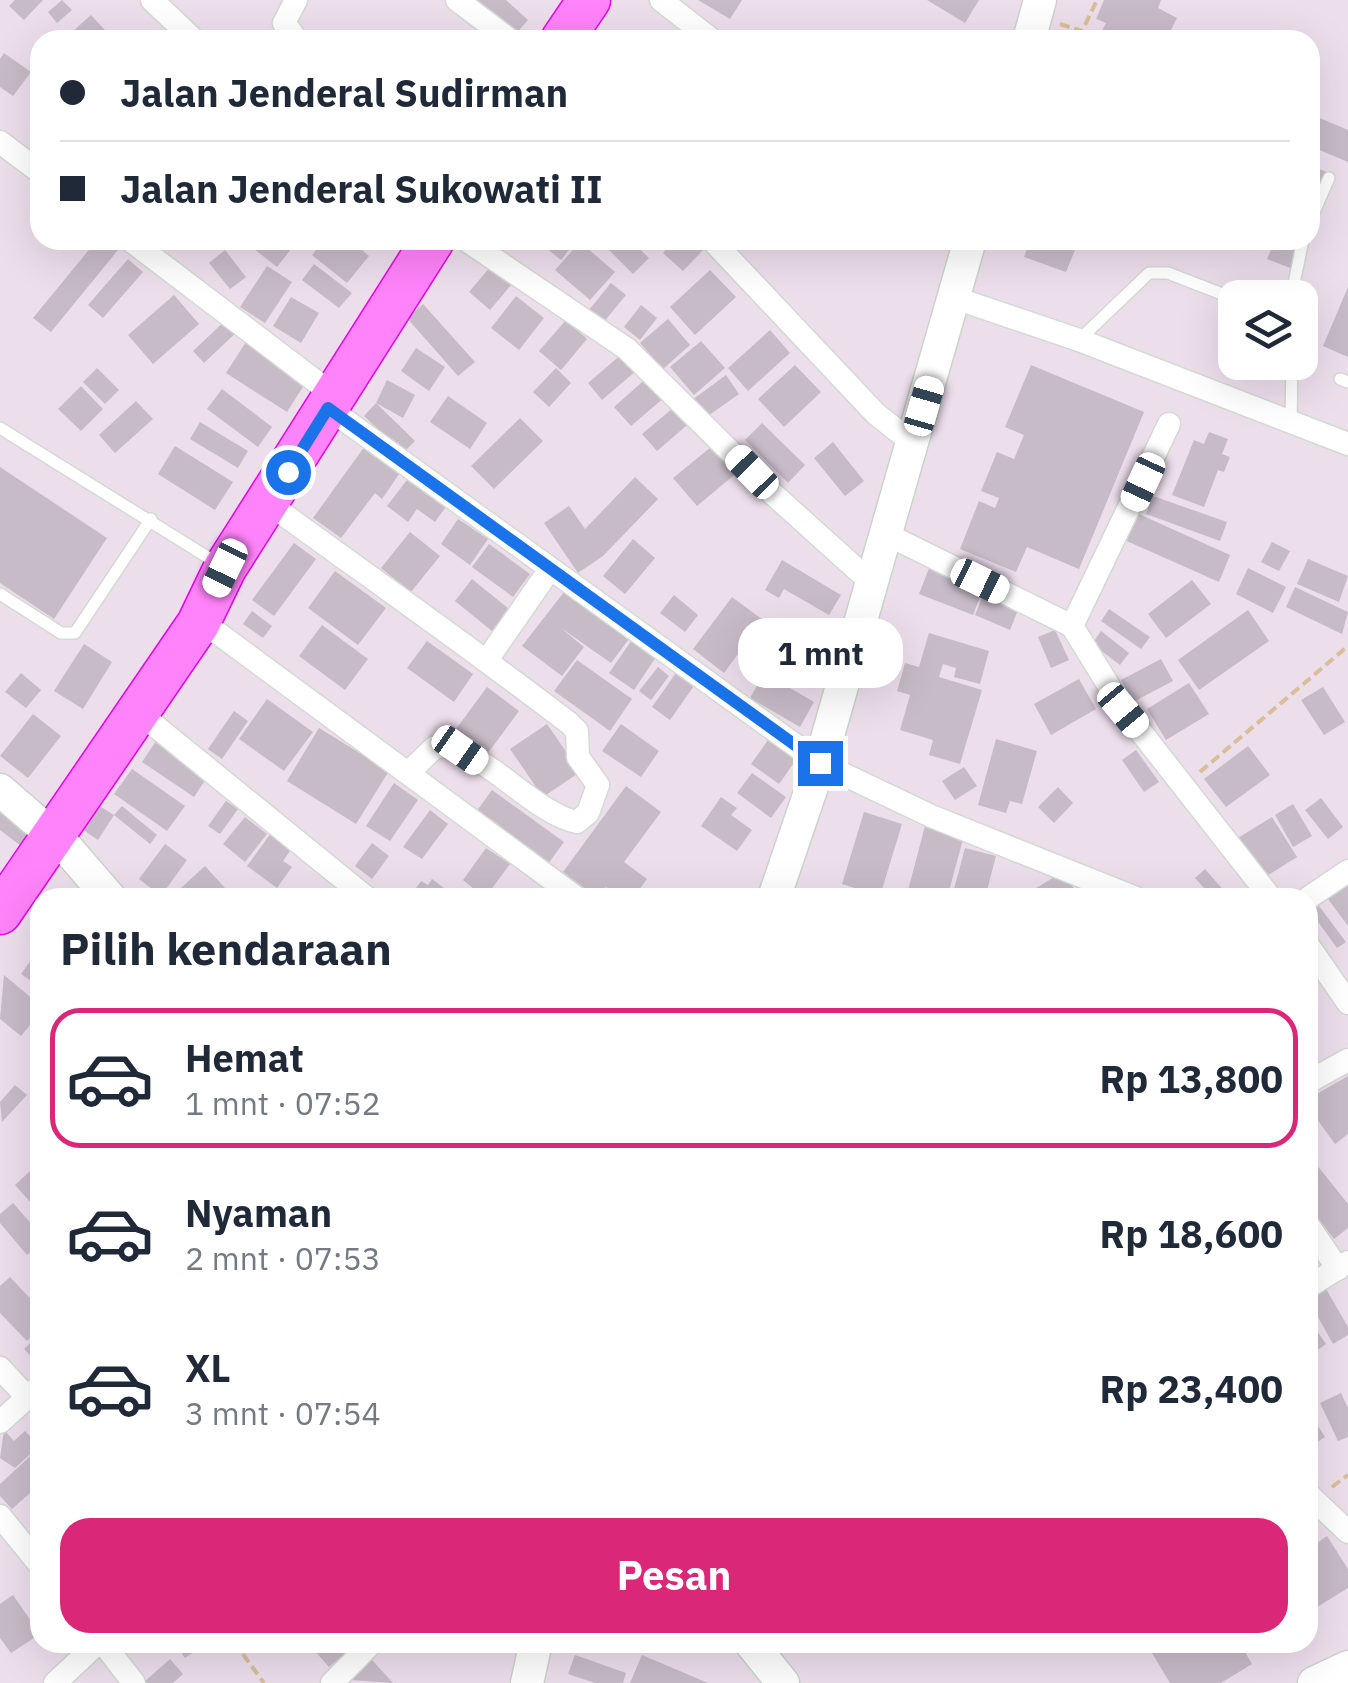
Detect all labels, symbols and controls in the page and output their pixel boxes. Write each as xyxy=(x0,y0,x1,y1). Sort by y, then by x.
text: Jalan Jenderal Sudirman xyxy=(120,68,568,117)
text: Jalan Jenderal Sukowati II xyxy=(120,164,603,213)
map controls xyxy=(1218,280,1318,380)
button: layers xyxy=(1218,280,1318,380)
car xyxy=(901,373,947,439)
car xyxy=(720,440,784,504)
car xyxy=(1117,448,1169,516)
route start xyxy=(266,450,311,495)
car xyxy=(198,534,252,602)
car xyxy=(946,554,1014,608)
callout: 1 mnt xyxy=(738,618,902,688)
text: 1 mnt xyxy=(777,632,864,674)
car xyxy=(1092,677,1154,743)
car xyxy=(427,721,493,779)
route end xyxy=(798,741,843,786)
text: Pilih kendaraan xyxy=(60,919,392,977)
icon: car xyxy=(65,1033,155,1123)
text: Hemat xyxy=(185,1033,304,1082)
text: Rp 13,800 xyxy=(1100,1054,1283,1103)
text: 1 mnt · 07:52 xyxy=(185,1082,381,1124)
icon: car xyxy=(65,1188,155,1278)
text: Nyaman xyxy=(185,1188,332,1237)
text: Rp 18,600 xyxy=(1100,1209,1283,1258)
text: 2 mnt · 07:53 xyxy=(185,1237,381,1279)
icon: car xyxy=(65,1343,155,1433)
text: XL xyxy=(185,1343,231,1392)
text: Rp 23,400 xyxy=(1100,1364,1283,1413)
text: 3 mnt · 07:54 xyxy=(185,1392,381,1434)
button: Pesan xyxy=(60,1518,1288,1633)

